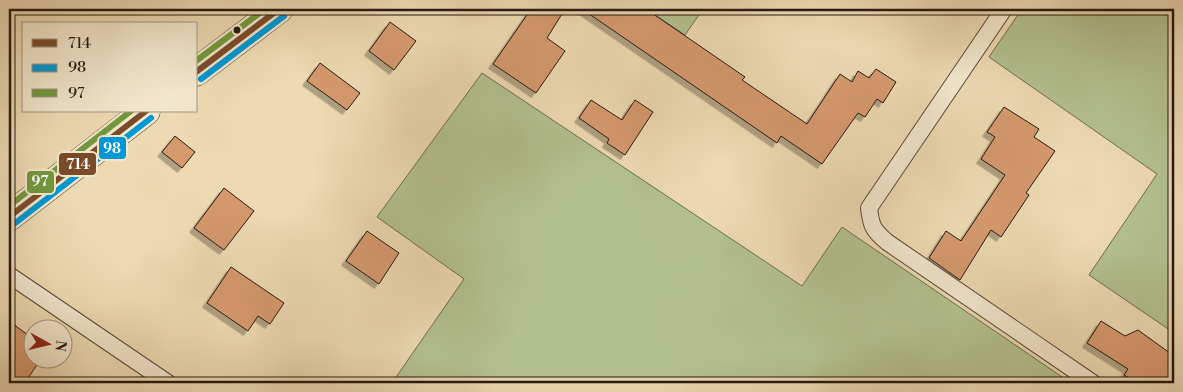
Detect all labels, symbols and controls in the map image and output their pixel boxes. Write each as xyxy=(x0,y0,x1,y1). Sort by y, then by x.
legend xyxy=(22,22,198,112)
unlabelled marker xyxy=(232,25,242,35)
text: 714 xyxy=(68,34,91,53)
text: 98 xyxy=(68,58,86,77)
text: 97 xyxy=(68,84,85,103)
line badge: 98 xyxy=(98,136,127,160)
text: 98 xyxy=(103,140,121,158)
line badge: 714 xyxy=(58,152,97,176)
text: 714 xyxy=(66,156,90,174)
line badge: 97 xyxy=(26,170,55,194)
text: 97 xyxy=(31,173,49,191)
north arrow xyxy=(22,320,72,370)
text: N xyxy=(50,339,70,352)

